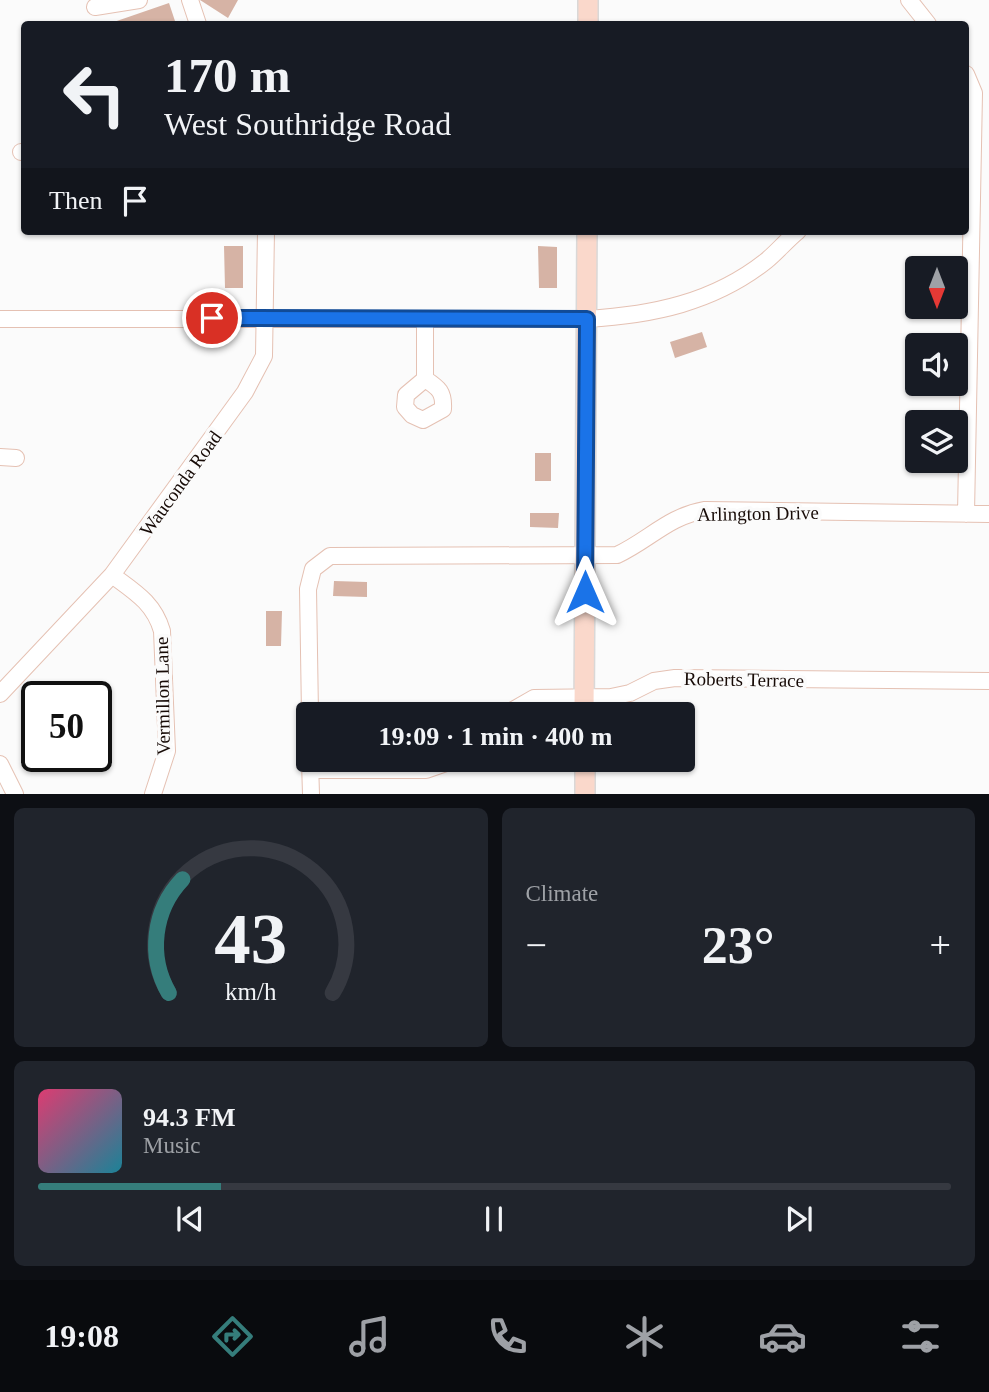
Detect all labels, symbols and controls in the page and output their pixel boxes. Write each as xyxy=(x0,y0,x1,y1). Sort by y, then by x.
text: 170 m xyxy=(164,48,291,103)
icon: left xyxy=(49,49,140,140)
text: West Southridge Road xyxy=(164,106,451,142)
icon: arrive xyxy=(116,182,154,220)
text: Then xyxy=(49,186,102,215)
north arrow xyxy=(905,256,968,318)
map controls xyxy=(905,256,968,473)
pin xyxy=(182,288,242,348)
icon: arrive xyxy=(193,299,231,337)
button: sound xyxy=(905,333,968,396)
button: layers xyxy=(905,410,968,473)
street label: Wauconda Road xyxy=(135,426,226,540)
street label: Arlington Drive xyxy=(697,502,819,525)
position arrow xyxy=(548,555,622,629)
street label: Vermillon Lane xyxy=(151,636,174,756)
street label: Roberts Terrace xyxy=(684,668,804,691)
speed limit sign: 50 xyxy=(21,681,112,772)
text: 19:09 · 1 min · 400 m xyxy=(379,722,613,751)
text: Climate xyxy=(526,881,598,906)
text: 43 xyxy=(214,899,287,980)
text: 23° xyxy=(702,917,775,974)
text: − xyxy=(526,924,547,966)
text: + xyxy=(930,924,951,966)
text: km/h xyxy=(225,978,277,1005)
text: 94.3 FM xyxy=(143,1103,235,1132)
text: Music xyxy=(143,1133,201,1158)
icon: previous xyxy=(171,1200,209,1238)
icon: pause xyxy=(475,1200,513,1238)
icon: next xyxy=(780,1200,818,1238)
icon: directions xyxy=(208,1312,257,1361)
icon: music xyxy=(345,1312,394,1361)
icon: phone xyxy=(483,1312,532,1361)
icon: climate xyxy=(620,1312,669,1361)
icon: car xyxy=(758,1312,807,1361)
icon: filters xyxy=(896,1312,945,1361)
text: 19:08 xyxy=(44,1318,119,1354)

